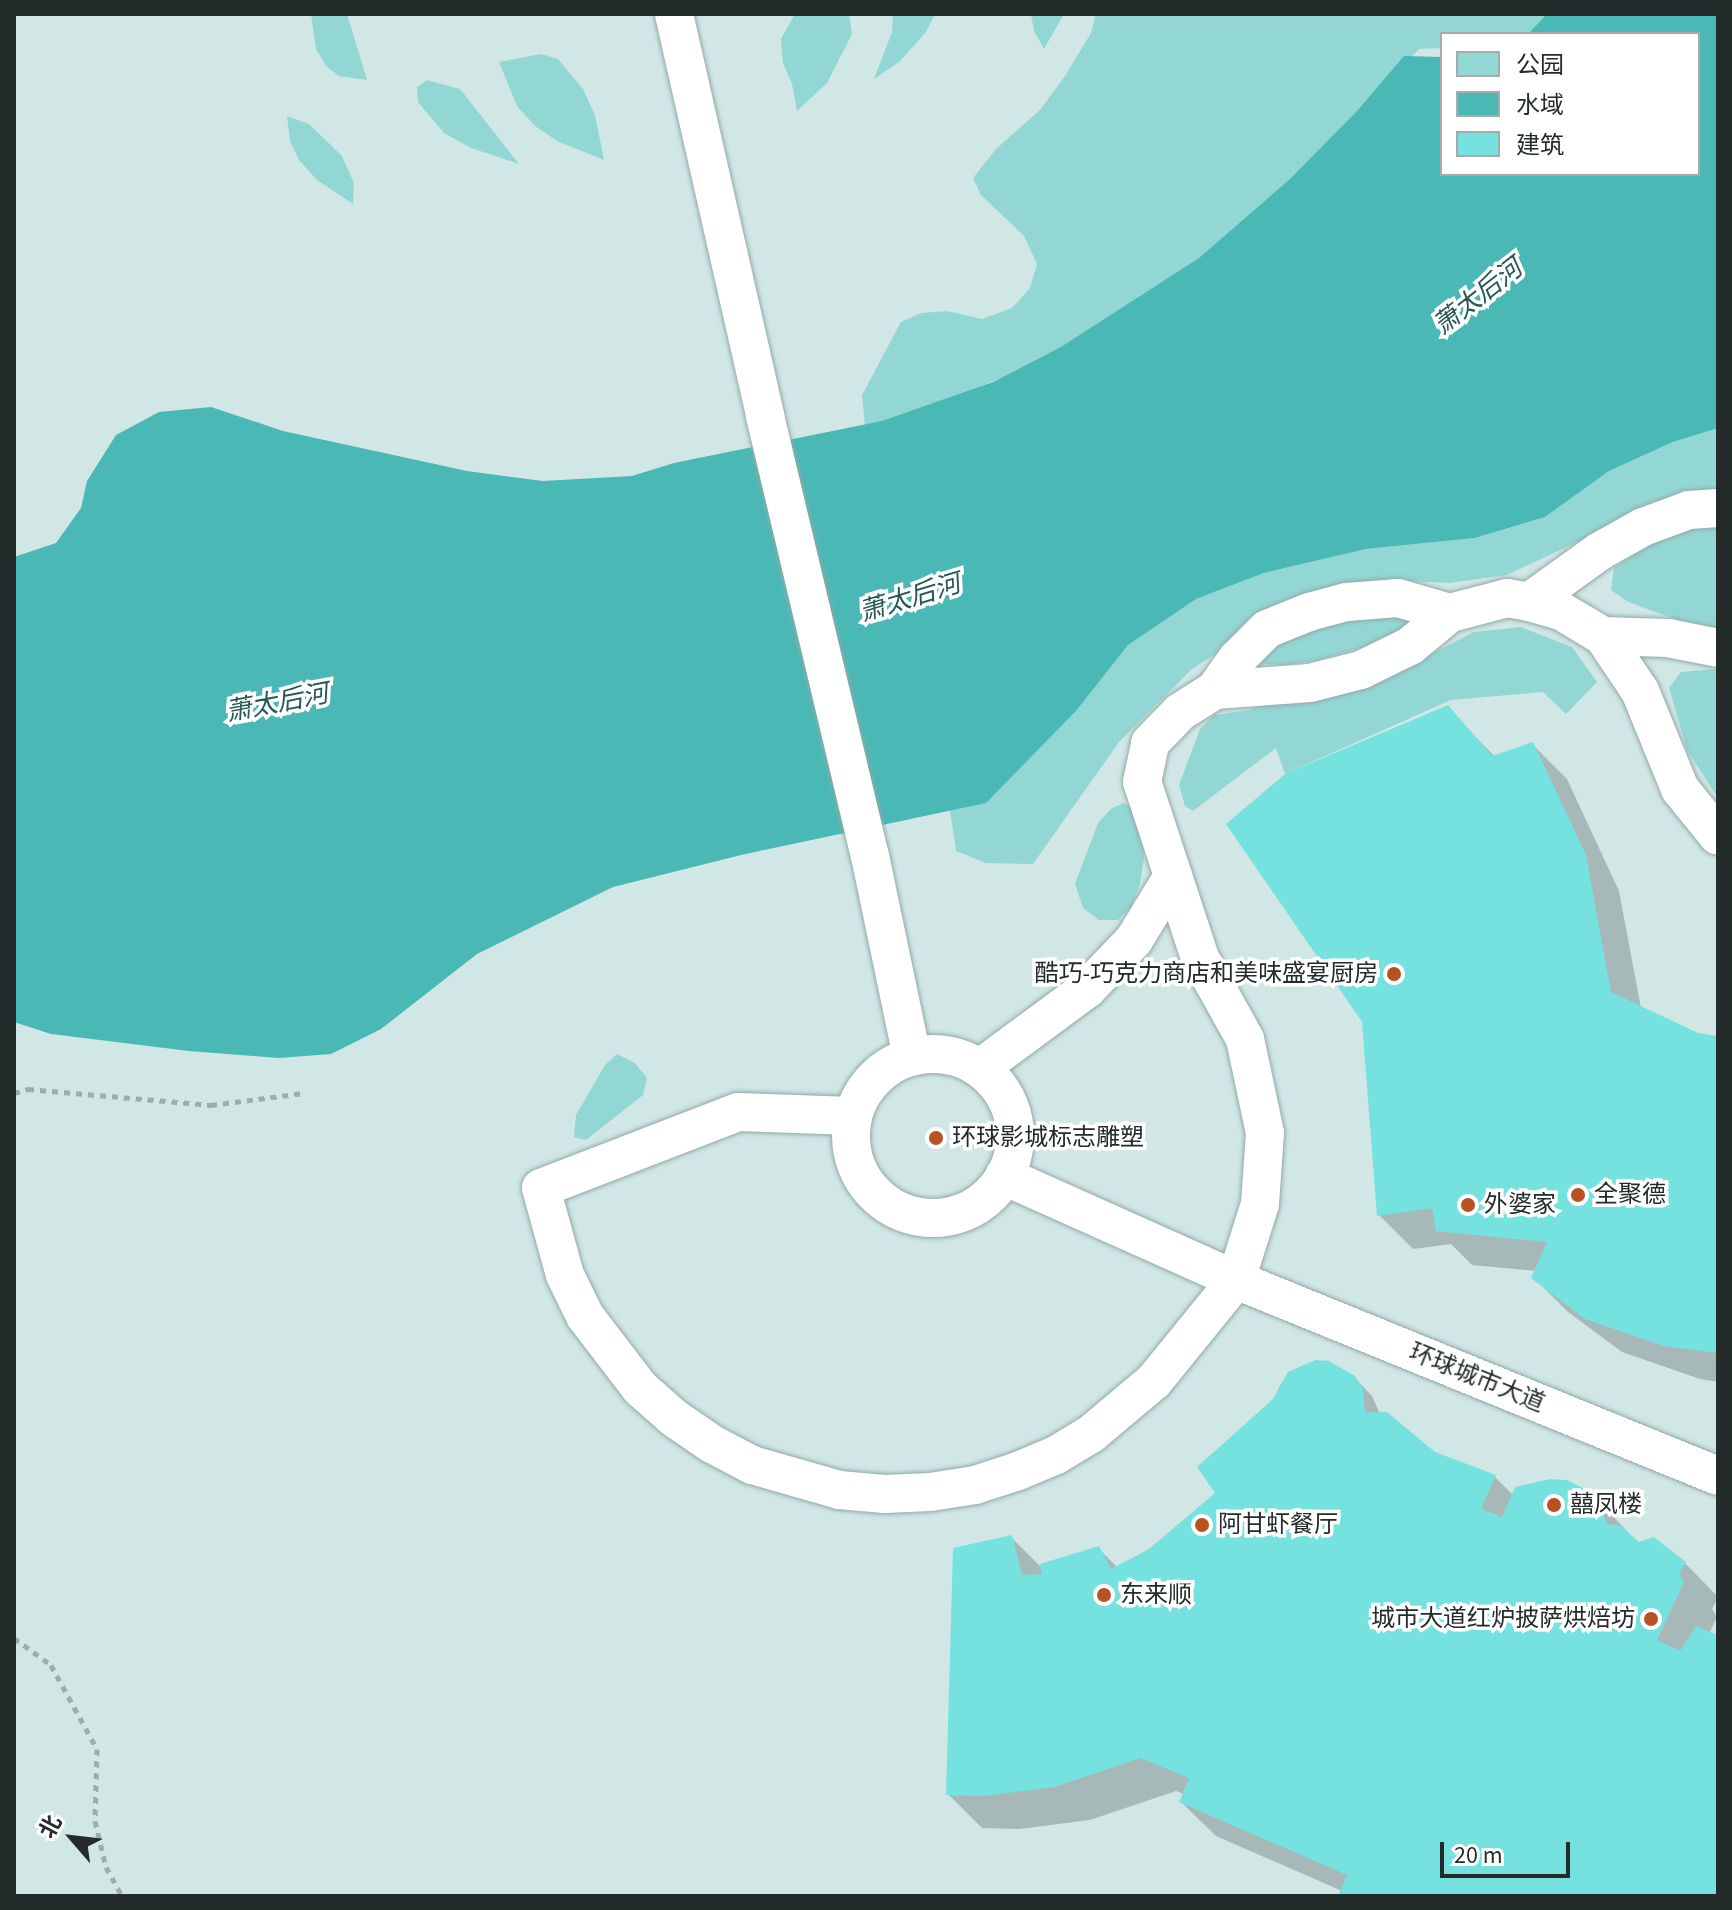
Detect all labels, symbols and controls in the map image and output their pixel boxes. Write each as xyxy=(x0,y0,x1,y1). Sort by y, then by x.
legend xyxy=(1440,32,1700,176)
text: 公园 xyxy=(1516,48,1564,83)
text: 水域 xyxy=(1516,88,1564,123)
text: 建筑 xyxy=(1516,128,1564,163)
water label: 萧太后河 xyxy=(1427,253,1529,341)
water label: 萧太后河 xyxy=(856,568,964,628)
water label: 萧太后河 xyxy=(223,678,331,728)
place label: 酷巧-巧克力商店和美味盛宴厨房 xyxy=(1035,960,1378,988)
marker: 酷巧-巧克力商店和美味盛宴厨房 xyxy=(1385,965,1403,983)
place label: 环球影城标志雕塑 xyxy=(952,1124,1144,1152)
marker: 环球影城标志雕塑 xyxy=(927,1129,945,1147)
place label: 全聚德 xyxy=(1594,1181,1666,1209)
marker: 全聚德 xyxy=(1569,1186,1587,1204)
place label: 外婆家 xyxy=(1484,1191,1556,1219)
marker: 外婆家 xyxy=(1459,1196,1477,1214)
street label: 环球城市大道 xyxy=(1405,1338,1549,1418)
place label: 囍凤楼 xyxy=(1570,1491,1642,1519)
marker: 囍凤楼 xyxy=(1545,1496,1563,1514)
place label: 阿甘虾餐厅 xyxy=(1218,1511,1338,1539)
marker: 阿甘虾餐厅 xyxy=(1193,1516,1211,1534)
place label: 东来顺 xyxy=(1120,1581,1192,1609)
marker: 东来顺 xyxy=(1095,1586,1113,1604)
place label: 城市大道红炉披萨烘焙坊 xyxy=(1371,1605,1635,1633)
marker: 城市大道红炉披萨烘焙坊 xyxy=(1642,1610,1660,1628)
north arrow xyxy=(32,1798,112,1878)
text: 北 xyxy=(32,1810,70,1844)
scale bar xyxy=(1444,1826,1574,1876)
text: 20 m xyxy=(1454,1838,1503,1873)

